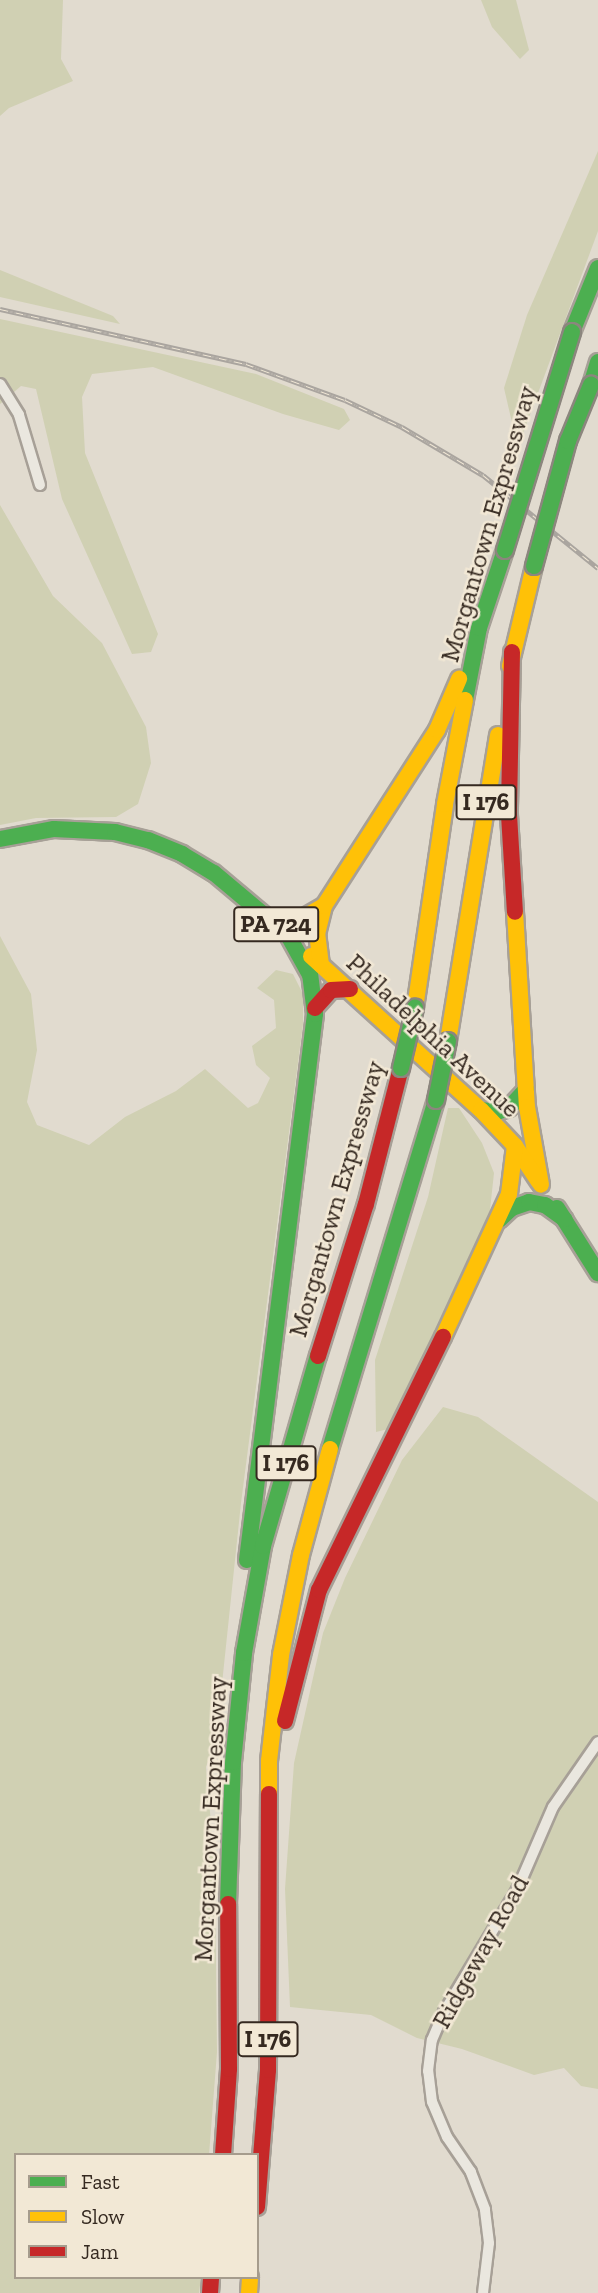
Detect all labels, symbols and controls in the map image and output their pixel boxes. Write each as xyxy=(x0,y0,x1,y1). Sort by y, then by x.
street label: Morgantown Expressway xyxy=(435,382,543,666)
road number: I 176 xyxy=(454,782,518,822)
road number: PA 724 xyxy=(232,904,320,944)
street label: Philadelphia Avenue xyxy=(339,947,527,1125)
street label: Morgantown Expressway xyxy=(283,1057,391,1341)
road number: I 176 xyxy=(254,1442,318,1484)
street label: Morgantown Expressway xyxy=(188,1675,234,1963)
street label: Ridgeway Road xyxy=(426,1870,536,2034)
road number: I 176 xyxy=(236,2018,300,2060)
legend xyxy=(14,2153,259,2279)
text: Fast xyxy=(81,2169,120,2194)
text: Slow xyxy=(81,2204,124,2229)
text: Jam xyxy=(81,2239,118,2264)

